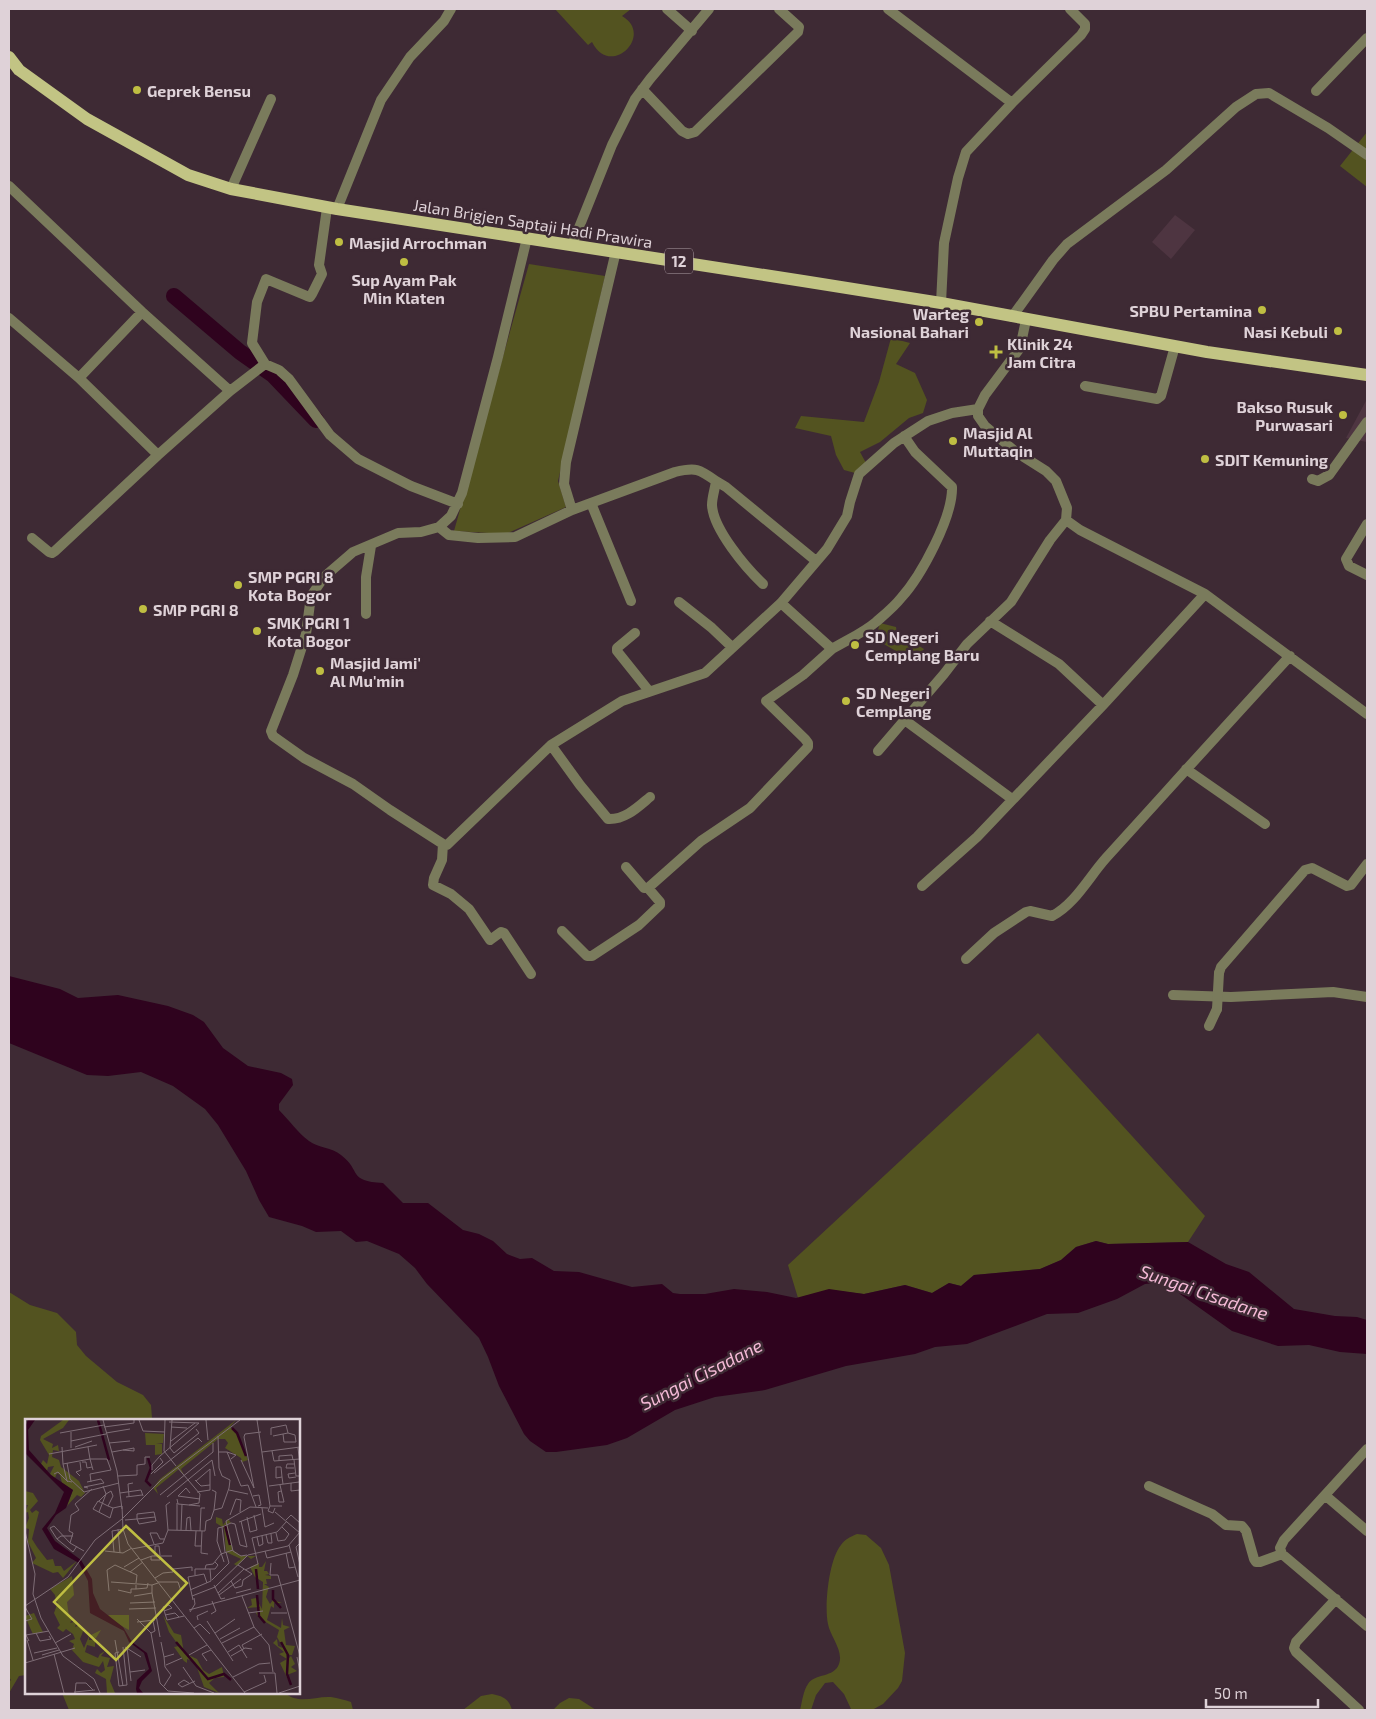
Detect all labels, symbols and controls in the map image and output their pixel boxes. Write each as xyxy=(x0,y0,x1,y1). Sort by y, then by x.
place label: Geprek Bensu xyxy=(147,81,251,100)
marker: Geprek Bensu xyxy=(131,84,143,96)
street label: Jalan Brigjen Saptaji Hadi Prawira xyxy=(412,195,654,252)
place label: Masjid Arrochman xyxy=(349,233,487,252)
marker: Masjid Arrochman xyxy=(333,236,345,248)
road number: 12 xyxy=(665,248,693,274)
marker: Sup Ayam Pak Min Klaten xyxy=(398,256,410,268)
place label: Sup Ayam Pak Min Klaten xyxy=(351,270,457,307)
place label: SPBU Pertamina xyxy=(1129,301,1252,320)
place label: Warteg Nasional Bahari xyxy=(850,304,970,341)
marker: SPBU Pertamina xyxy=(1256,304,1268,316)
marker: Warteg Nasional Bahari xyxy=(973,316,985,328)
place label: Nasi Kebuli xyxy=(1243,322,1328,341)
marker: Nasi Kebuli xyxy=(1332,325,1344,337)
place label: Klinik 24 Jam Citra xyxy=(1007,334,1076,371)
marker: Klinik 24 Jam Citra xyxy=(989,345,1003,359)
place label: Bakso Rusuk Purwasari xyxy=(1237,397,1333,434)
marker: Bakso Rusuk Purwasari xyxy=(1337,409,1349,421)
place label: Masjid Al Muttaqin xyxy=(963,423,1033,460)
marker: Masjid Al Muttaqin xyxy=(947,435,959,447)
place label: SDIT Kemuning xyxy=(1215,450,1329,469)
marker: SDIT Kemuning xyxy=(1199,453,1211,465)
place label: SMP PGRI 8 Kota Bogor xyxy=(248,567,334,604)
marker: SMP PGRI 8 Kota Bogor xyxy=(232,579,244,591)
place label: SMP PGRI 8 xyxy=(153,600,239,619)
marker: SMP PGRI 8 xyxy=(137,603,149,615)
place label: SMK PGRI 1 Kota Bogor xyxy=(267,613,351,650)
marker: SMK PGRI 1 Kota Bogor xyxy=(251,625,263,637)
place label: SD Negeri Cemplang Baru xyxy=(865,627,980,664)
marker: SD Negeri Cemplang Baru xyxy=(849,639,861,651)
place label: Masjid Jami' Al Mu'min xyxy=(330,653,421,690)
marker: Masjid Jami' Al Mu'min xyxy=(314,665,326,677)
place label: SD Negeri Cemplang xyxy=(856,683,932,720)
marker: SD Negeri Cemplang xyxy=(840,695,852,707)
water label: Sungai Cisadane xyxy=(1137,1260,1271,1324)
water label: Sungai Cisadane xyxy=(636,1334,766,1414)
inset map xyxy=(25,1419,300,1694)
scale bar xyxy=(1206,1676,1318,1708)
text: 50 m xyxy=(1214,1684,1248,1702)

